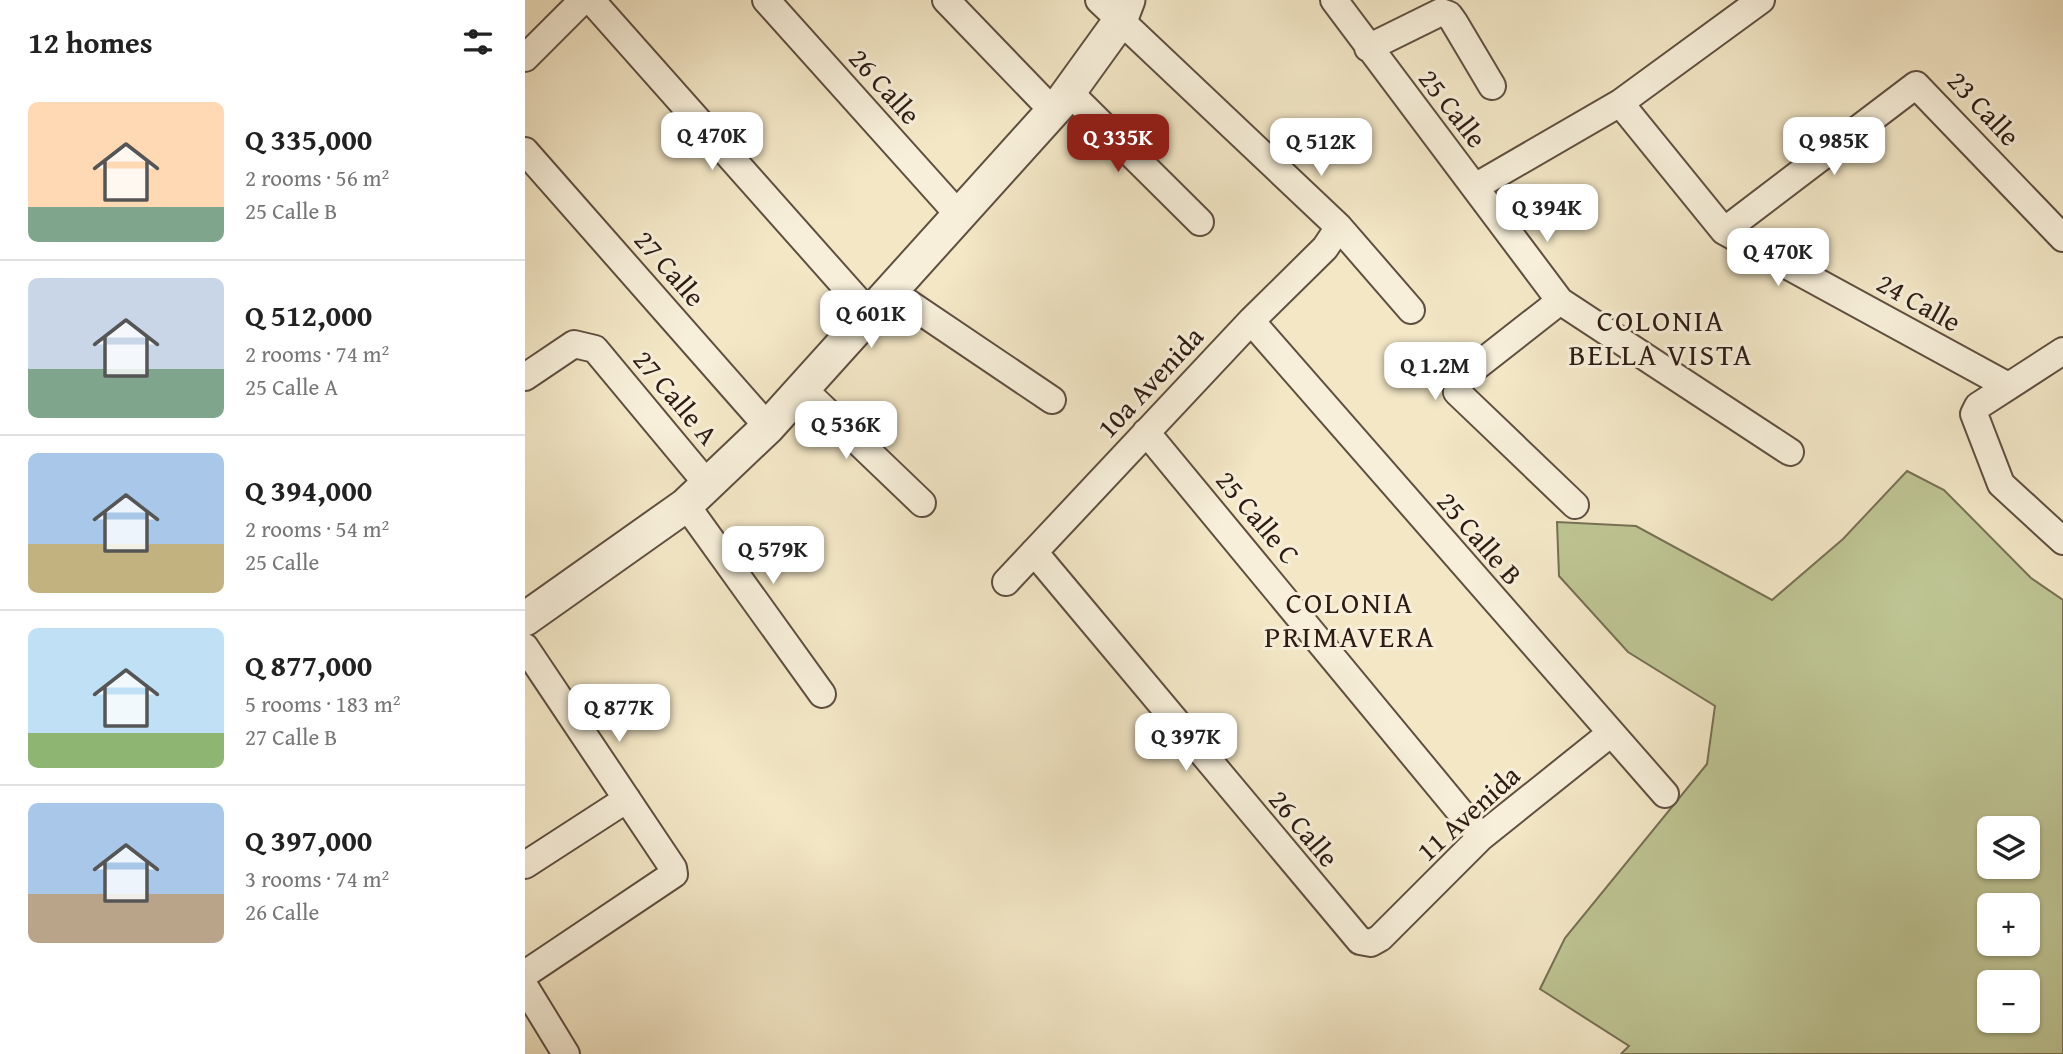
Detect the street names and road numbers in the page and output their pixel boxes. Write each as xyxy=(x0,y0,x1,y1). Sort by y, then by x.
street label: 26 Calle xyxy=(840,38,931,133)
street label: 25 Calle xyxy=(1409,59,1497,156)
street label: 23 Calle xyxy=(1939,61,2030,155)
street label: 27 Calle xyxy=(625,220,716,315)
street label: 24 Calle xyxy=(1870,262,1969,341)
street label: 10a Avenida xyxy=(1087,316,1213,447)
street label: 27 Calle A xyxy=(624,340,729,453)
street label: 25 Calle C xyxy=(1207,461,1310,573)
street label: 25 Calle B xyxy=(1428,482,1533,594)
street label: 11 Avenida xyxy=(1407,754,1529,870)
street label: 26 Calle xyxy=(1260,780,1349,876)

